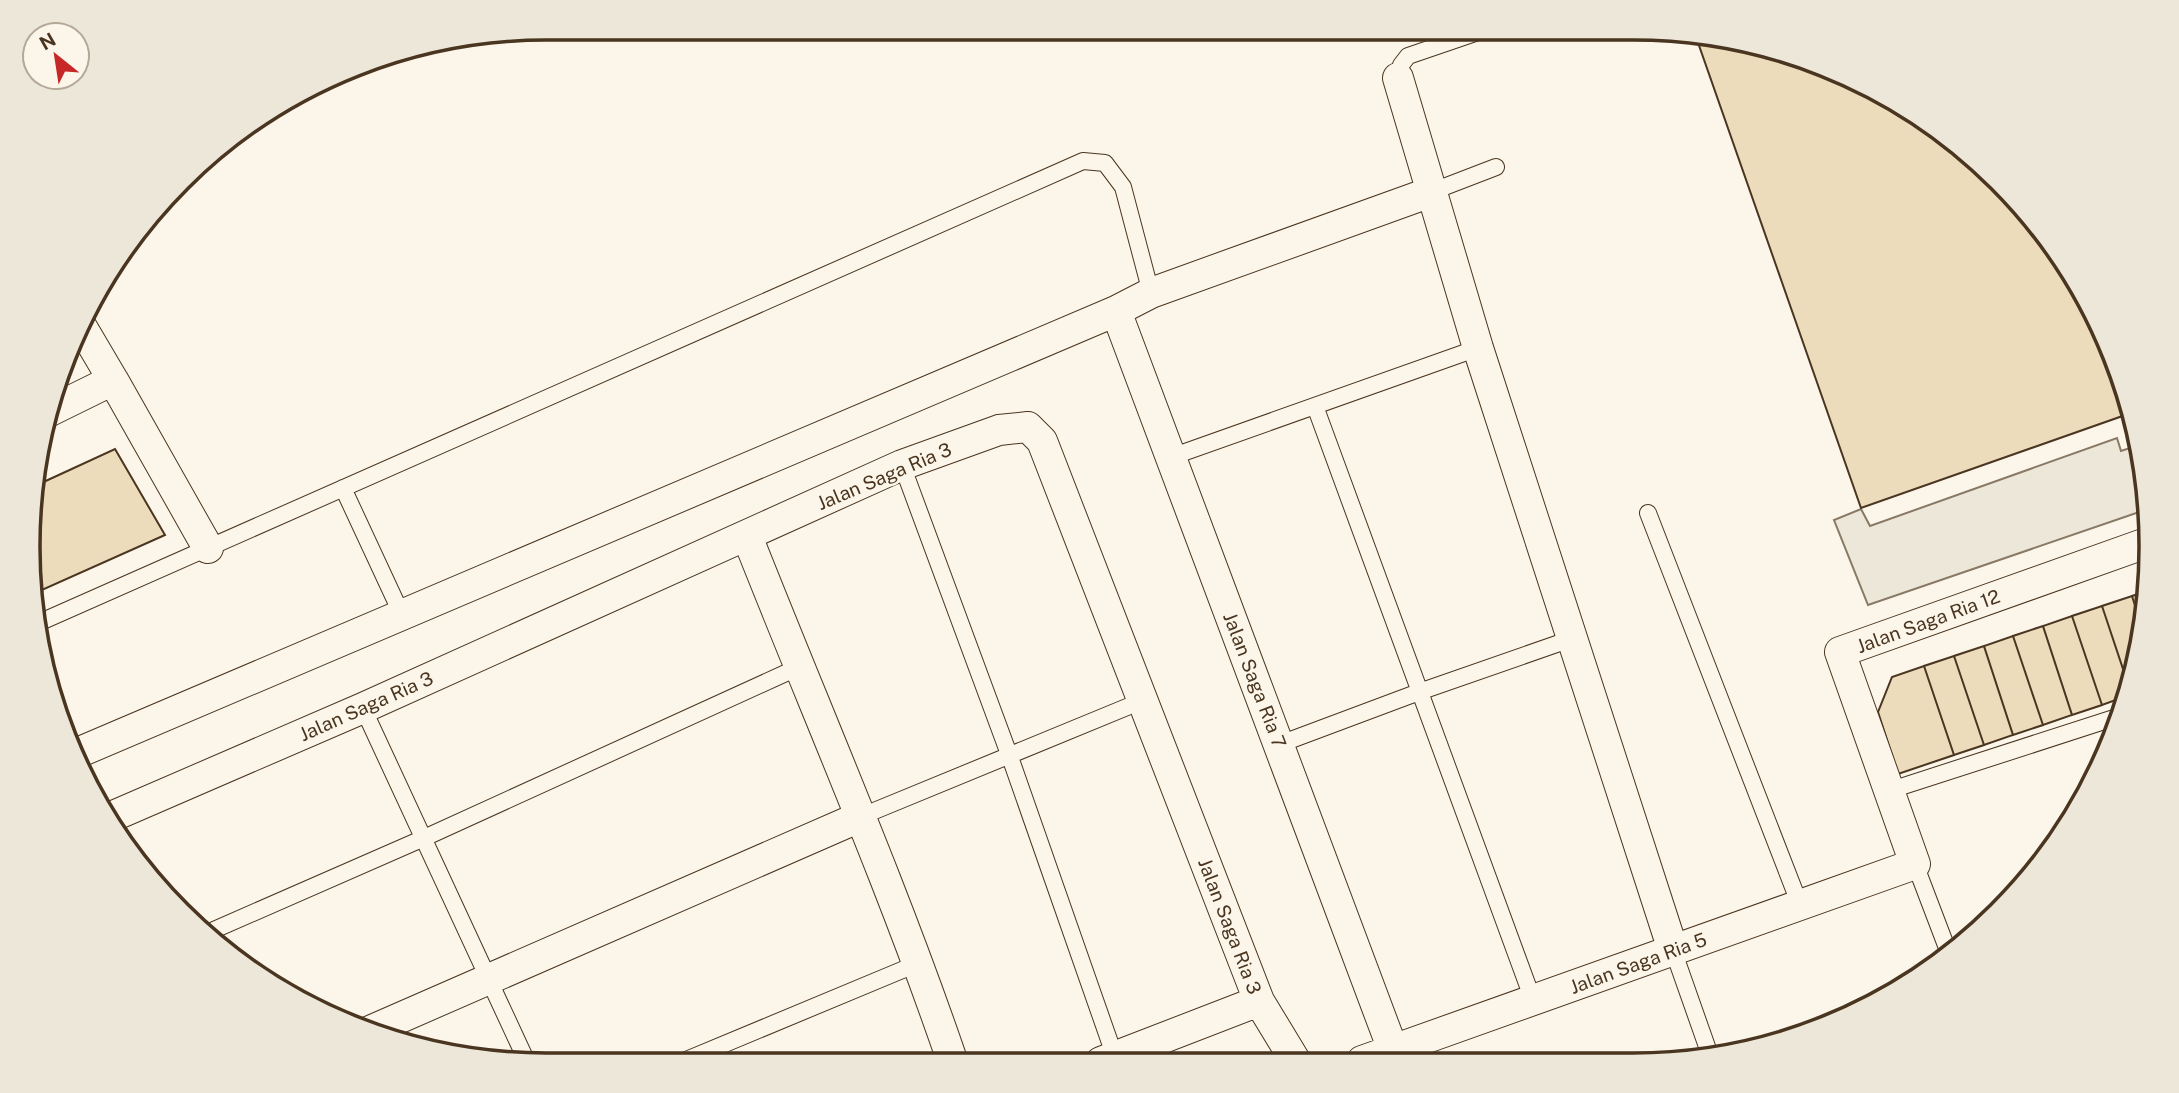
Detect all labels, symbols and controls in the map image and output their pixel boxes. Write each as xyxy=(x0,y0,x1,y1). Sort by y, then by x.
north arrow xyxy=(21,21,91,91)
text: N xyxy=(36,28,59,55)
street label: Jalan Saga Ria 3 xyxy=(813,438,955,514)
street label: Jalan Saga Ria 12 xyxy=(1853,585,2003,657)
street label: Jalan Saga Ria 7 xyxy=(1219,609,1291,751)
street label: Jalan Saga Ria 3 xyxy=(296,667,436,745)
street label: Jalan Saga Ria 3 xyxy=(1194,855,1266,997)
street label: Jalan Saga Ria 5 xyxy=(1566,928,1710,998)

